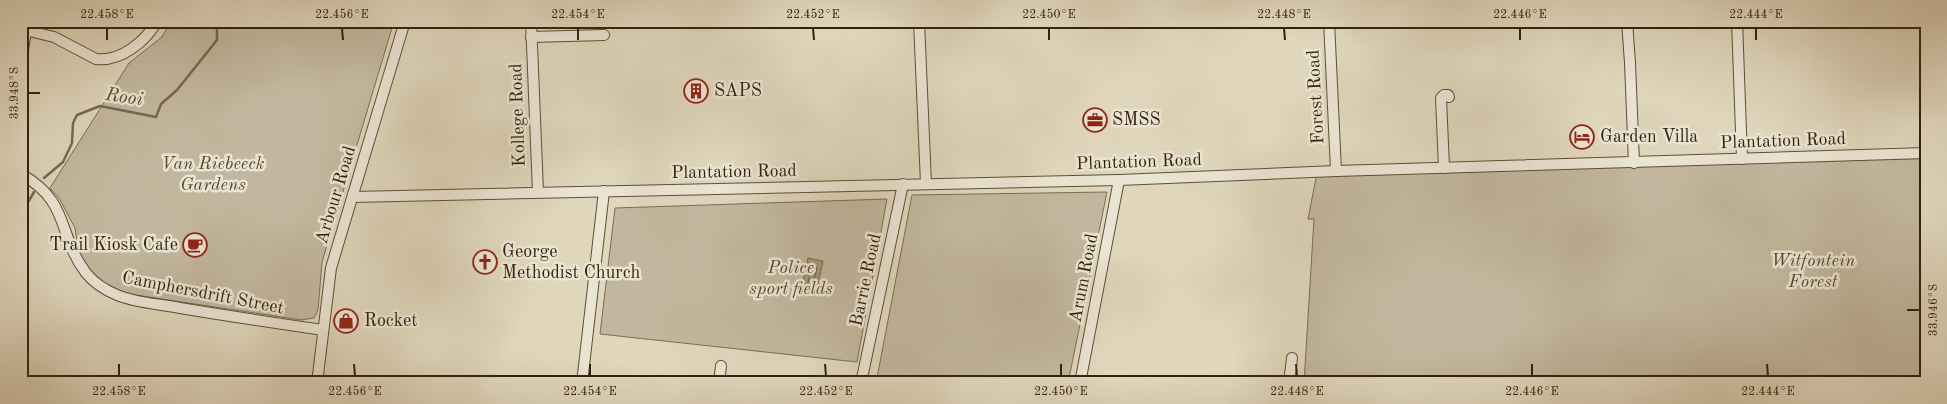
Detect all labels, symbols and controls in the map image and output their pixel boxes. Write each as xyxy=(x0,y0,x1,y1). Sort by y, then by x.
text: 22.458°E xyxy=(80,8,134,21)
text: 22.456°E xyxy=(315,8,369,21)
text: 22.454°E xyxy=(551,8,605,21)
text: 22.452°E xyxy=(786,8,840,21)
text: 22.450°E xyxy=(1022,8,1076,21)
text: 22.448°E xyxy=(1257,9,1311,21)
text: 22.446°E xyxy=(1493,9,1547,21)
text: 22.444°E xyxy=(1729,9,1783,21)
street label: Forest Road xyxy=(1305,49,1327,145)
street label: Kollege Road xyxy=(507,63,529,167)
text: 33.948°S xyxy=(9,67,21,119)
building icon: SAPS xyxy=(683,78,709,104)
place label: SAPS xyxy=(714,82,762,100)
water label: Rooi xyxy=(103,86,145,110)
office icon: SMSS xyxy=(1082,107,1108,133)
place label: SMSS xyxy=(1112,111,1161,129)
hotel icon: Garden Villa xyxy=(1569,124,1595,150)
place label: Garden Villa xyxy=(1600,128,1698,146)
street label: Plantation Road xyxy=(1720,130,1846,152)
street label: Arbour Road xyxy=(313,144,359,246)
street label: Plantation Road xyxy=(1076,151,1202,173)
park label: Van Riebeeck Gardens xyxy=(161,155,265,194)
street label: Plantation Road xyxy=(671,162,797,182)
cafe icon: Trail Kiosk Cafe xyxy=(182,232,208,258)
street label: Barrie Road xyxy=(847,232,885,328)
street label: Arum Road xyxy=(1067,232,1101,324)
place label: Trail Kiosk Cafe xyxy=(49,236,178,254)
place label: George Methodist Church xyxy=(502,243,640,282)
church icon: George Methodist Church xyxy=(472,249,498,275)
park label: Witfontein Forest xyxy=(1771,252,1855,291)
park label: Police sport fields xyxy=(749,259,833,298)
street label: Camphersdrift Street xyxy=(121,268,285,318)
text: 33.946°S xyxy=(1928,284,1940,336)
shop icon: Rocket xyxy=(333,308,359,334)
place label: Rocket xyxy=(364,312,418,330)
text: 22.458°E xyxy=(92,385,146,398)
text: 22.456°E xyxy=(328,385,382,398)
text: 22.454°E xyxy=(563,385,617,398)
text: 22.452°E xyxy=(799,385,853,398)
text: 22.450°E xyxy=(1034,385,1088,398)
text: 22.448°E xyxy=(1270,386,1324,398)
text: 22.446°E xyxy=(1505,386,1559,398)
text: 22.444°E xyxy=(1741,386,1795,398)

